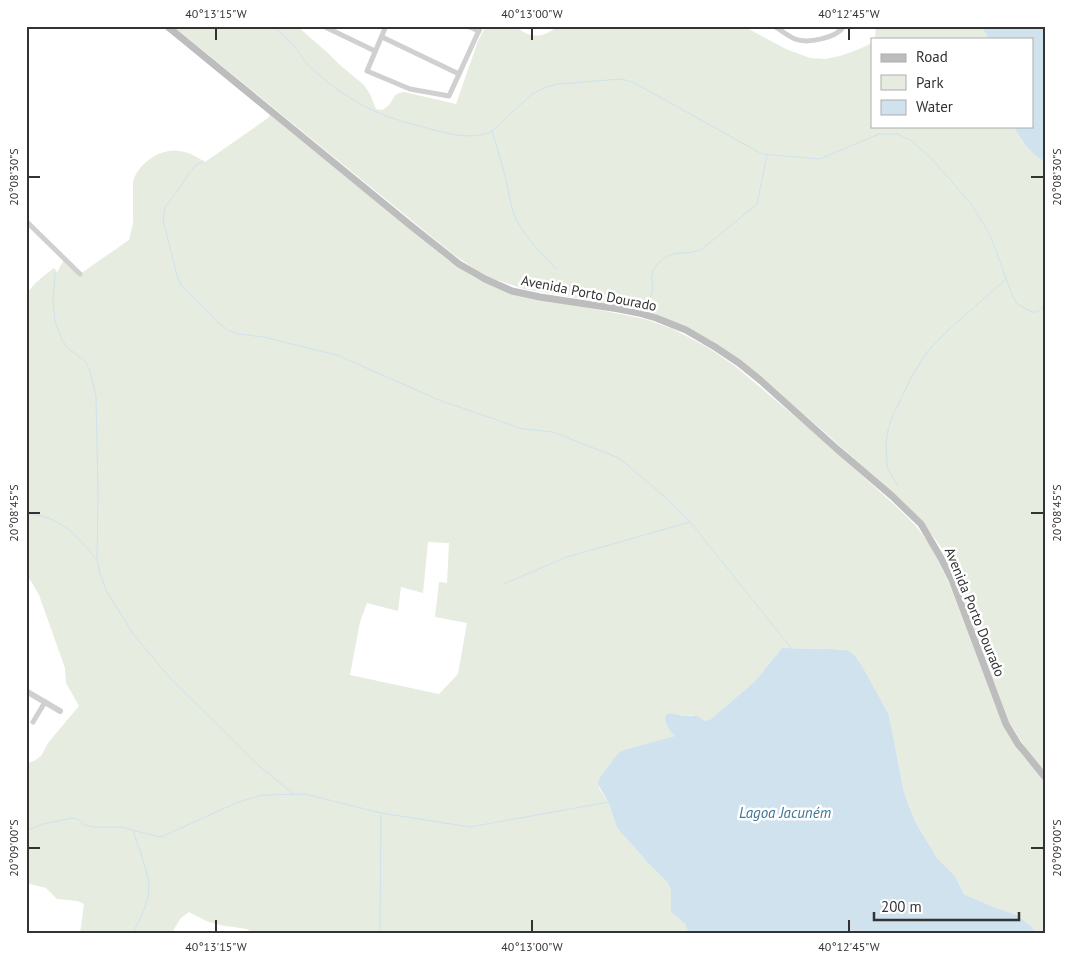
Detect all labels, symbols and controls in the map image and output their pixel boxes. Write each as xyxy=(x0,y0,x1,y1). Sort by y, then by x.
text: 40°13'15"W xyxy=(185,6,247,21)
text: 40°13'00"W xyxy=(501,6,563,21)
text: 40°12'45"W xyxy=(818,6,880,21)
legend xyxy=(871,38,1034,128)
text: Road xyxy=(916,47,948,66)
text: Park xyxy=(916,73,944,92)
text: Water xyxy=(916,97,953,116)
text: 20°08'30"S xyxy=(6,148,21,206)
text: 20°08'30"S xyxy=(1049,148,1064,206)
street label: Avenida Porto Dourado xyxy=(520,271,658,315)
text: 20°08'45"S xyxy=(6,484,21,542)
text: 20°08'45"S xyxy=(1049,484,1064,542)
street label: Avenida Porto Dourado xyxy=(941,545,1009,679)
water label: Lagoa Jacuném xyxy=(739,803,831,822)
text: 20°09'00"S xyxy=(6,819,21,877)
text: 20°09'00"S xyxy=(1049,819,1064,877)
scale bar xyxy=(874,890,1018,922)
text: 200 m xyxy=(881,897,922,916)
text: 40°13'15"W xyxy=(185,939,247,954)
text: 40°13'00"W xyxy=(501,939,563,954)
text: 40°12'45"W xyxy=(818,939,880,954)

